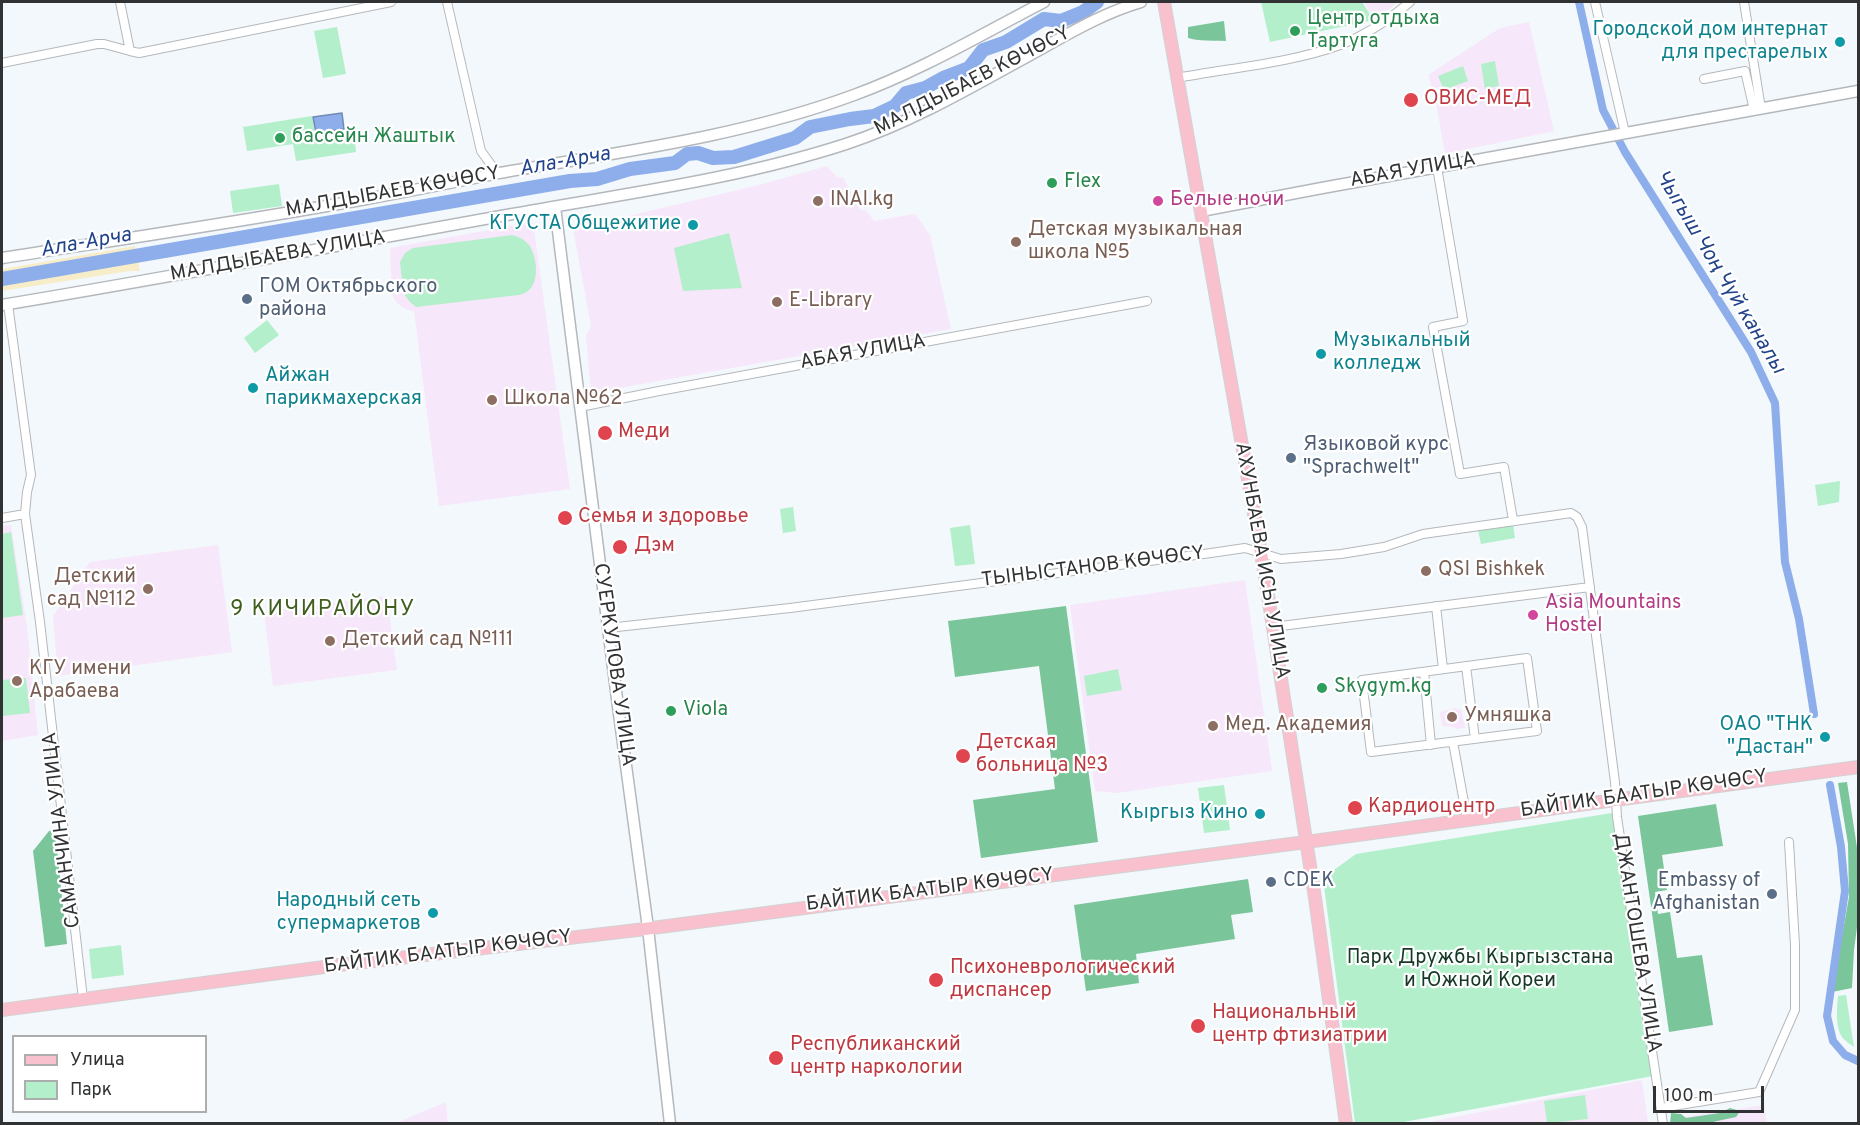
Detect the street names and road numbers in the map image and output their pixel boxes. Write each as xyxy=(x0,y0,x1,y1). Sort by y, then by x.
street label: МАЛДЫБАЕВ КӨЧӨСҮ xyxy=(871,22,1075,142)
street label: АБАЯ УЛИЦА xyxy=(1348,148,1478,194)
street label: МАЛДЫБАЕВ КӨЧӨСҮ xyxy=(284,162,502,224)
street label: МАЛДЫБАЕВА УЛИЦА xyxy=(168,226,388,288)
street label: АБАЯ УЛИЦА xyxy=(798,330,928,376)
street label: АХУНБАЕВА ИСЫ УЛИЦА xyxy=(1228,441,1294,681)
street label: ТЫНЫСТАНОВ КӨЧӨСҮ xyxy=(980,542,1206,594)
street label: СУЕРКУЛОВА УЛИЦА xyxy=(587,562,639,768)
street label: САМАНЧИНА УЛИЦА xyxy=(39,730,87,930)
street label: БАЙТИК БААТЫР КӨЧӨСҮ xyxy=(1519,766,1769,824)
street label: ДЖАНТОШЕВА УЛИЦА xyxy=(1607,831,1665,1055)
street label: БАЙТИК БААТЫР КӨЧӨСҮ xyxy=(805,864,1055,918)
street label: БАЙТИК БААТЫР КӨЧӨСҮ xyxy=(323,926,573,980)

